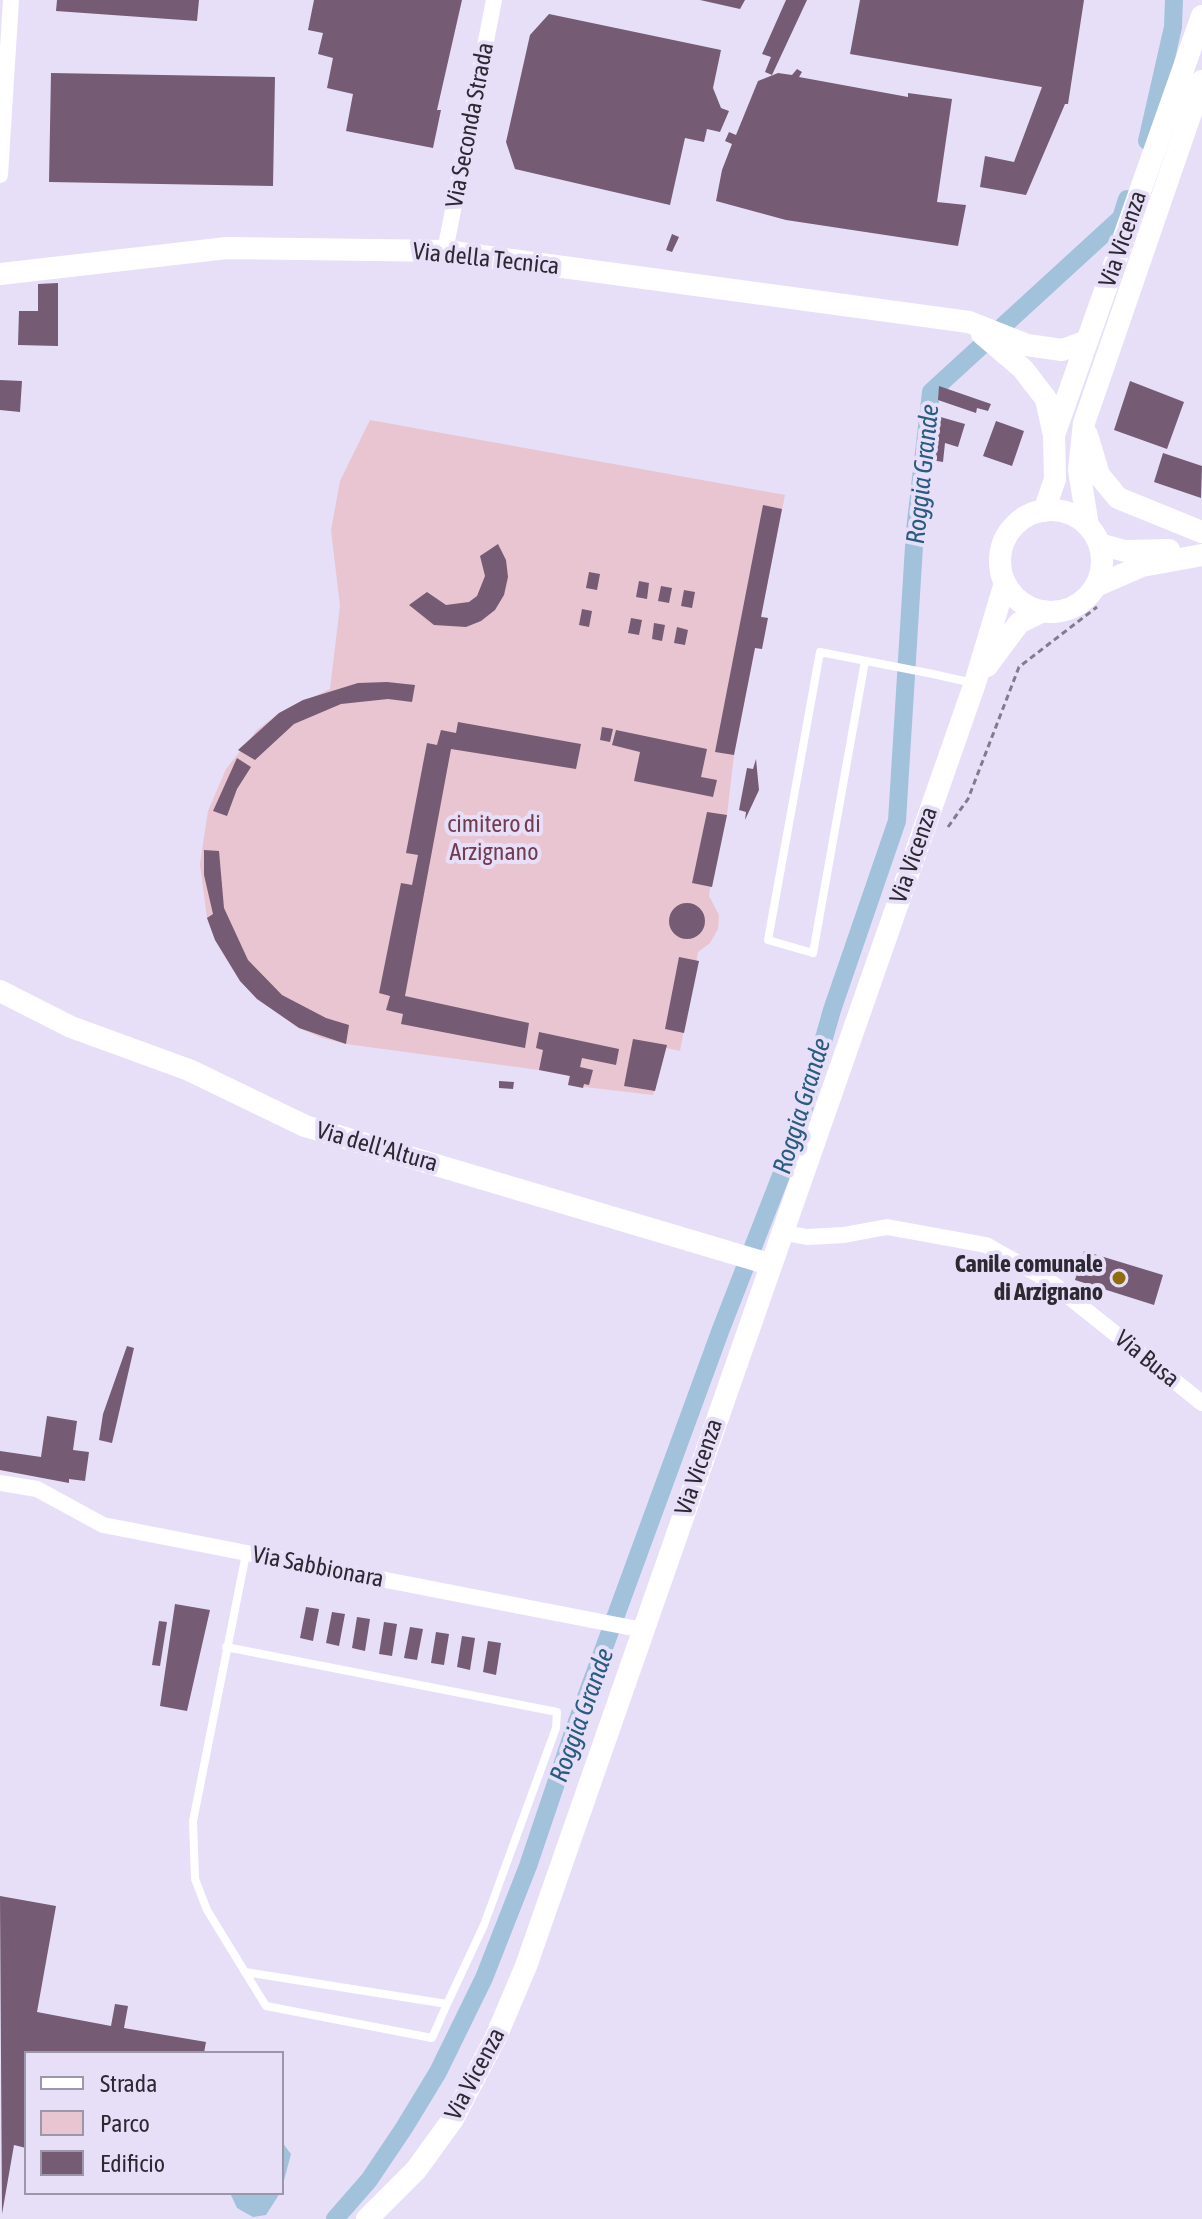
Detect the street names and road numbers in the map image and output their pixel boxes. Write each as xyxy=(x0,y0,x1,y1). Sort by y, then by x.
street label: Via Seconda Strada xyxy=(440,40,500,210)
street label: Via Vicenza xyxy=(1093,187,1153,291)
street label: Via della Tecnica xyxy=(411,237,561,281)
street label: Via Vicenza xyxy=(884,803,944,907)
street label: Via dell'Altura xyxy=(313,1116,441,1178)
street label: Via Busa xyxy=(1109,1324,1185,1394)
street label: Via Vicenza xyxy=(669,1415,729,1519)
street label: Via Sabbionara xyxy=(250,1540,386,1594)
street label: Via Vicenza xyxy=(439,2023,511,2125)

